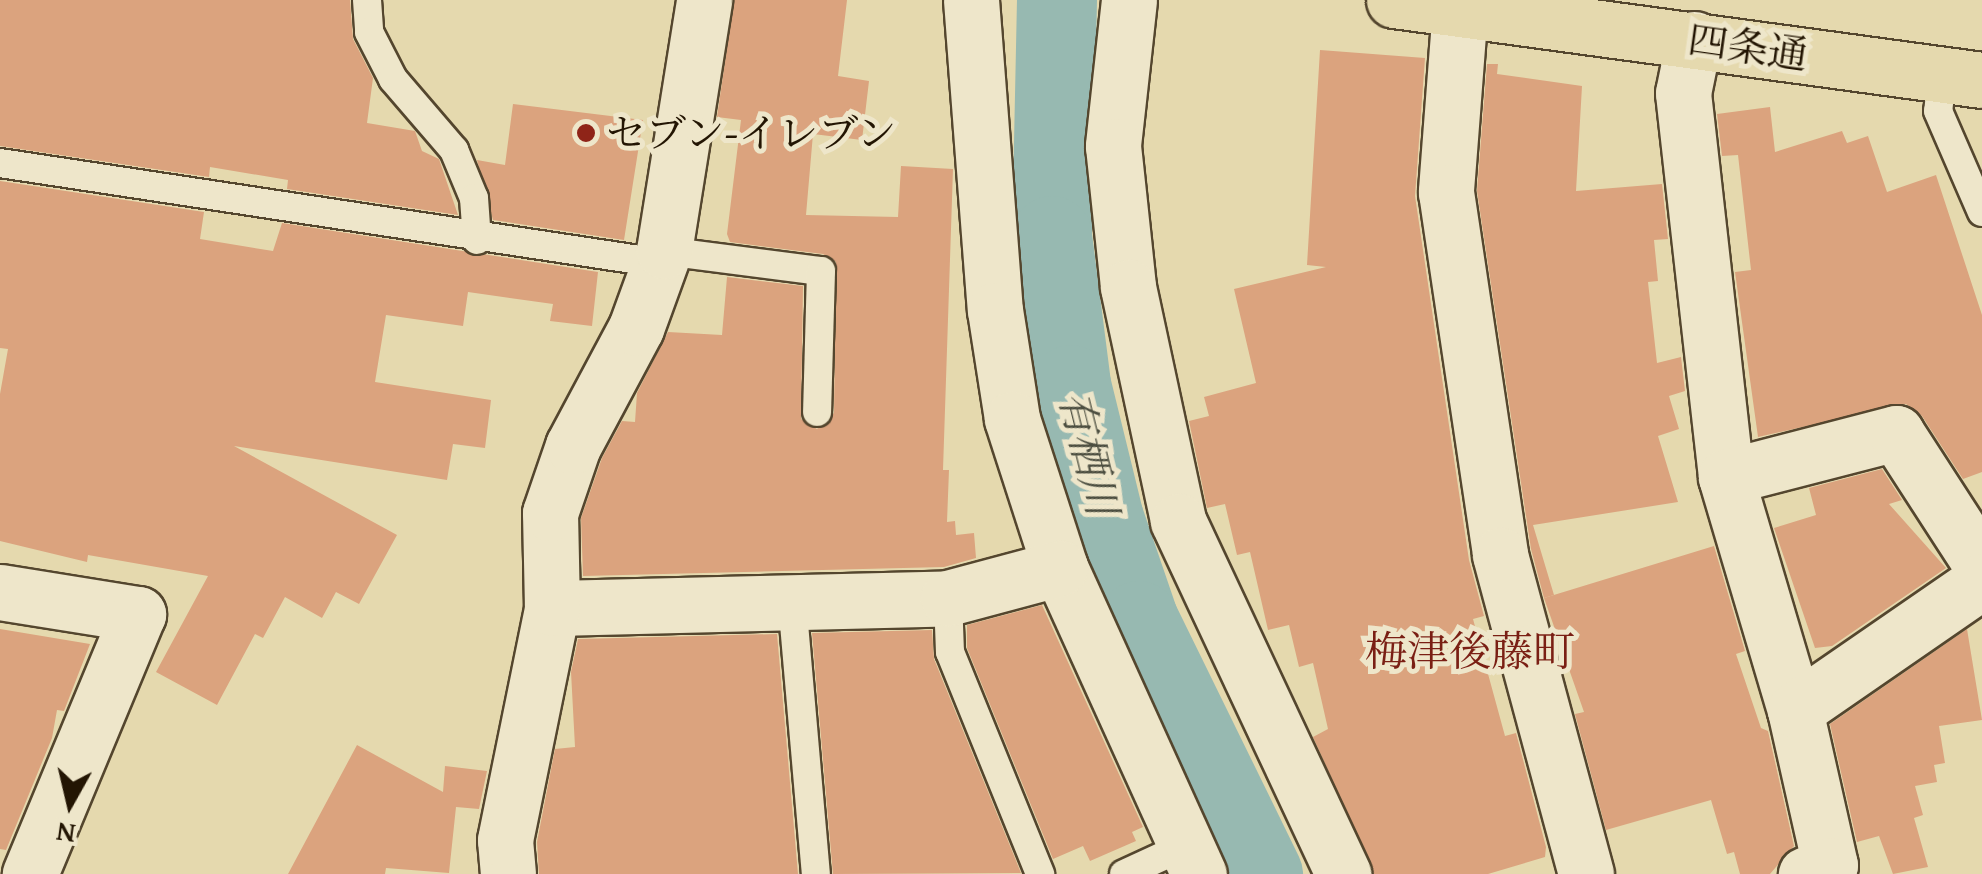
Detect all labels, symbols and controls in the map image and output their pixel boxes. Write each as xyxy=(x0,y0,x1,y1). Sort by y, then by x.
street label: 四条通 xyxy=(1685,15,1811,79)
place label: セブン-イレブン xyxy=(606,109,900,157)
marker: セブン-イレブン xyxy=(575,122,597,144)
water label: 有栖川 xyxy=(1049,386,1129,520)
district label: 梅津後藤町 xyxy=(1365,626,1575,676)
north arrow xyxy=(20,754,120,854)
text: N xyxy=(54,813,78,856)

